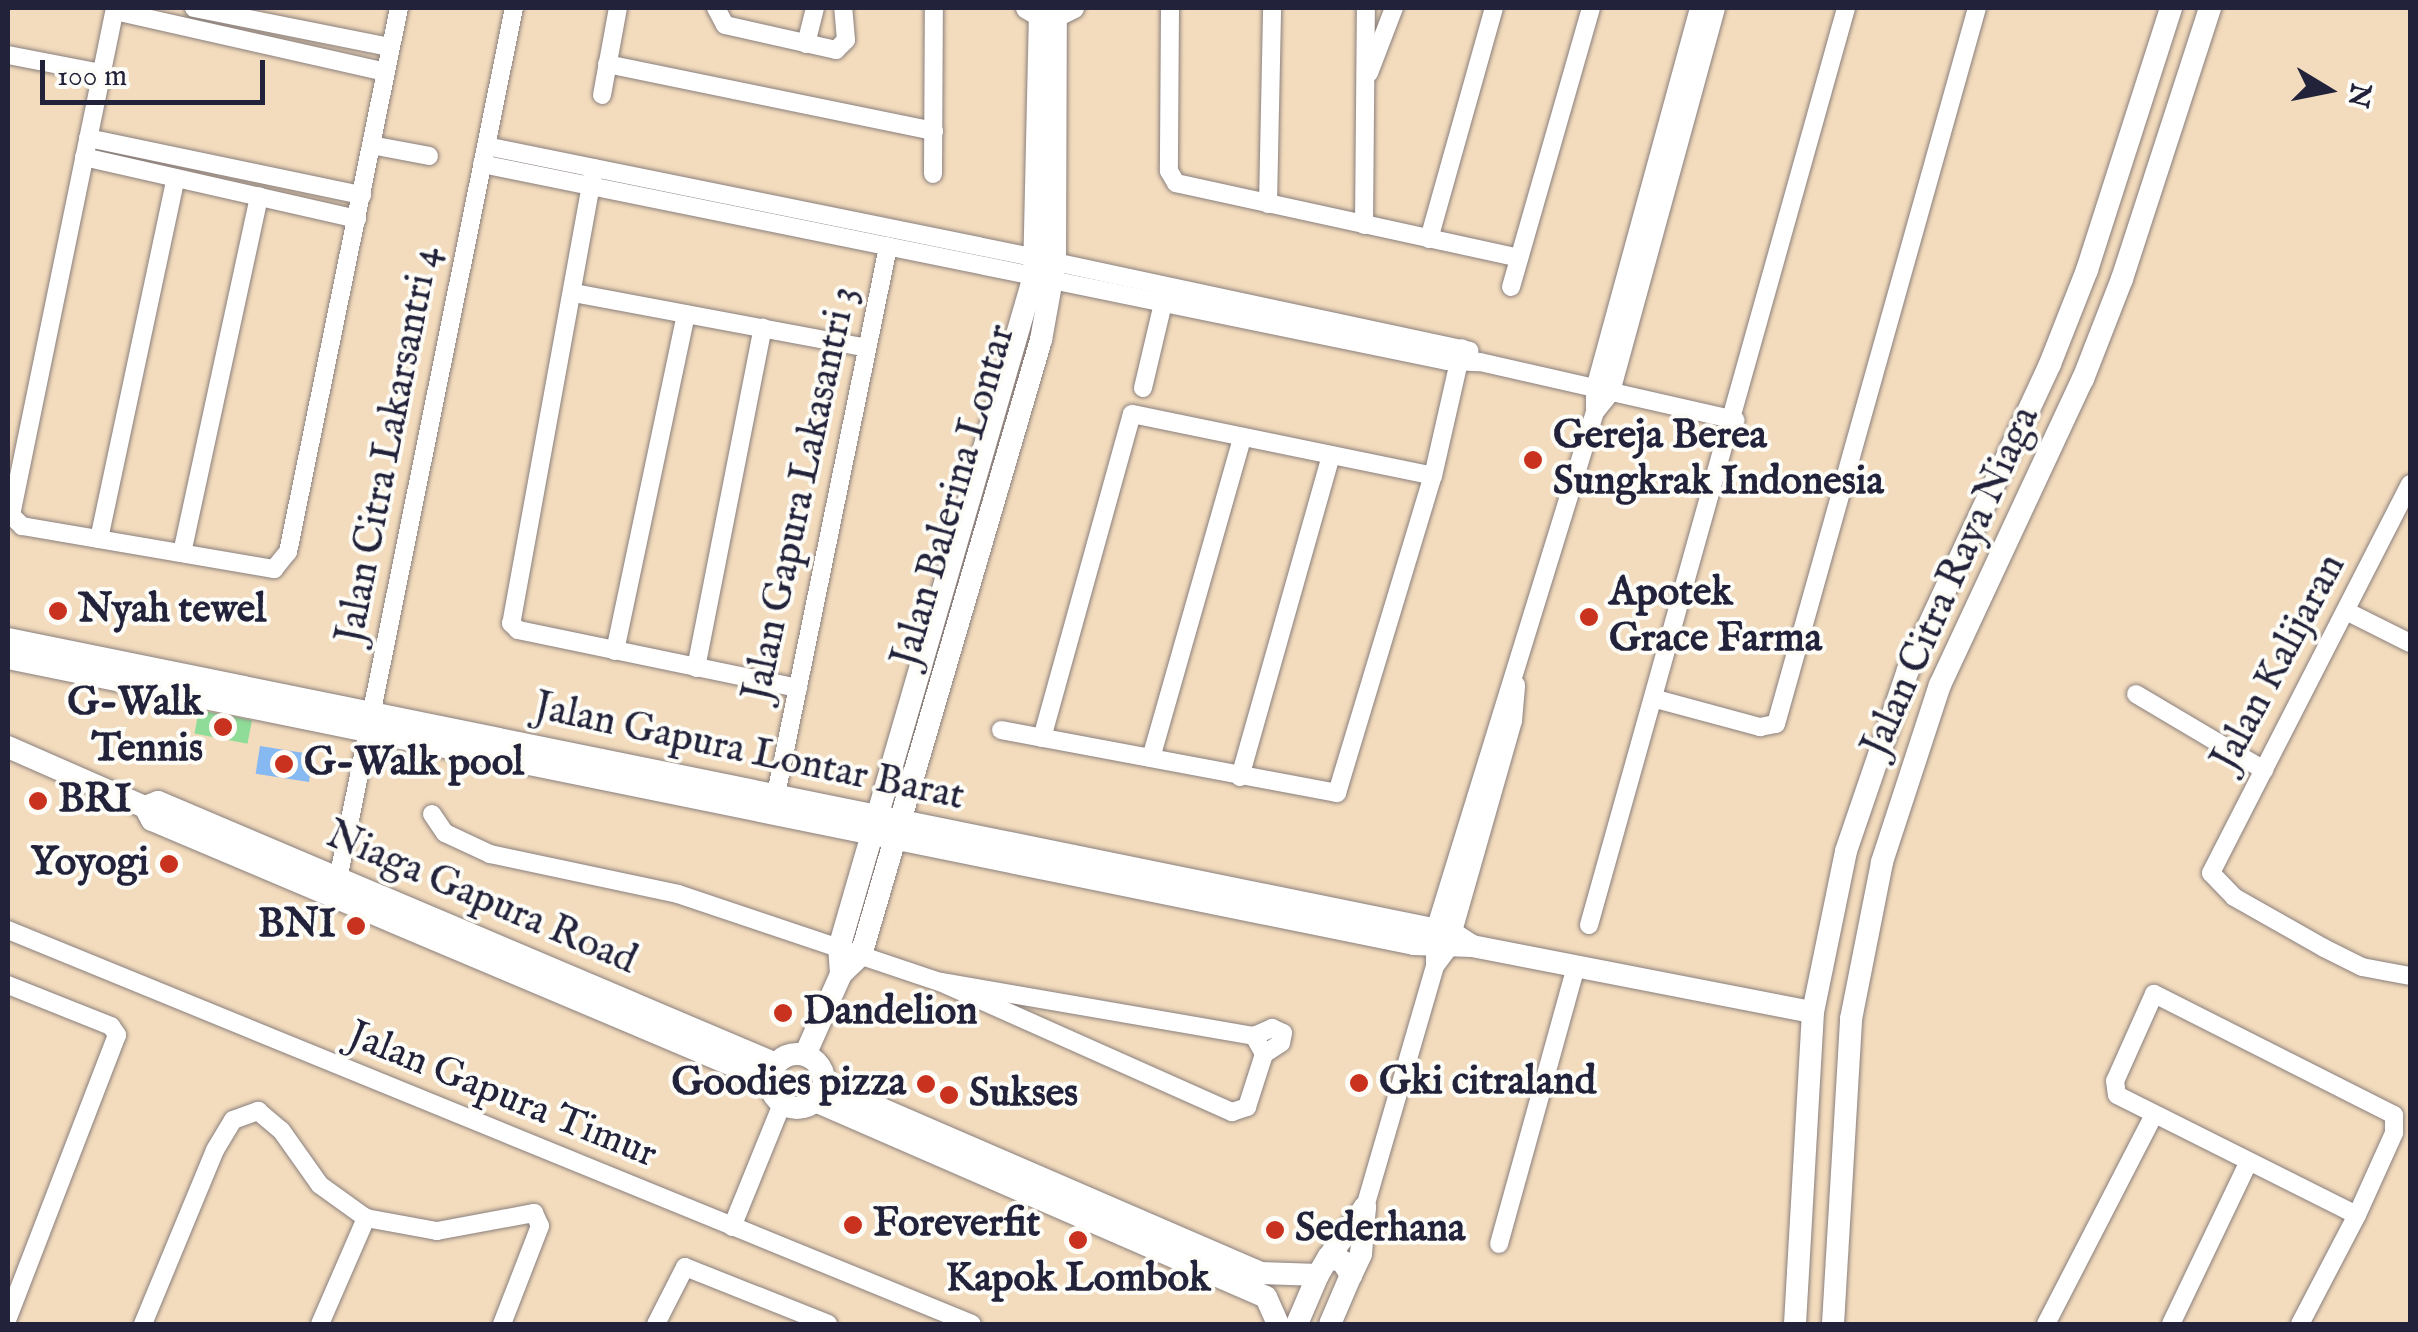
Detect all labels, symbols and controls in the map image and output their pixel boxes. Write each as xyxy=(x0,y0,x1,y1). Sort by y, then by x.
scale bar xyxy=(45,40,270,102)
north arrow xyxy=(2278,40,2378,140)
text: 100 m xyxy=(57,58,127,96)
text: N xyxy=(2339,80,2377,110)
street label: Jalan Citra Lakarsantri 4 xyxy=(328,242,452,648)
street label: Jalan Gapura Lakasantri 3 xyxy=(735,282,869,706)
street label: Jalan Balerina Lontar xyxy=(883,319,1027,673)
street label: Jalan Citra Raya Niaga xyxy=(1853,400,2051,764)
place label: Gereja Berea Sungkrak Indonesia xyxy=(1553,413,1884,507)
marker: Gereja Berea Sungkrak Indonesia xyxy=(1522,449,1544,471)
street label: Jalan Kalijaran xyxy=(2203,546,2357,780)
place label: Apotek Grace Farma xyxy=(1609,570,1822,664)
place label: Nyah tewel xyxy=(78,587,266,635)
marker: Nyah tewel xyxy=(47,600,69,622)
marker: Apotek Grace Farma xyxy=(1578,606,1600,628)
place label: G-Walk Tennis xyxy=(67,680,203,774)
street label: Jalan Gapura Lontar Barat xyxy=(530,684,968,822)
marker: G-Walk Tennis xyxy=(212,716,234,738)
place label: G-Walk pool xyxy=(304,740,524,788)
marker: G-Walk pool xyxy=(273,753,295,775)
place label: BRI xyxy=(58,777,132,825)
marker: BRI xyxy=(27,790,49,812)
street label: Niaga Gapura Road xyxy=(319,812,643,986)
place label: Yoyogi xyxy=(30,840,149,888)
marker: Yoyogi xyxy=(158,853,180,875)
place label: BNI xyxy=(258,902,336,950)
marker: BNI xyxy=(345,915,367,937)
place label: Dandelion xyxy=(803,989,978,1037)
marker: Dandelion xyxy=(772,1002,794,1024)
street label: Jalan Gapura Timur xyxy=(341,1012,663,1180)
place label: Gki citraland xyxy=(1379,1059,1596,1107)
place label: Goodies pizza xyxy=(672,1060,906,1108)
place label: Sukses xyxy=(969,1071,1078,1119)
marker: Gki citraland xyxy=(1348,1072,1370,1094)
marker: Goodies pizza xyxy=(915,1073,937,1095)
marker: Sukses xyxy=(938,1084,960,1106)
place label: Foreverfit xyxy=(873,1201,1040,1249)
place label: Sederhana xyxy=(1295,1206,1465,1254)
marker: Foreverfit xyxy=(842,1214,864,1236)
marker: Sederhana xyxy=(1264,1219,1286,1241)
marker: Kapok Lombok xyxy=(1067,1229,1089,1251)
place label: Kapok Lombok xyxy=(946,1256,1210,1304)

